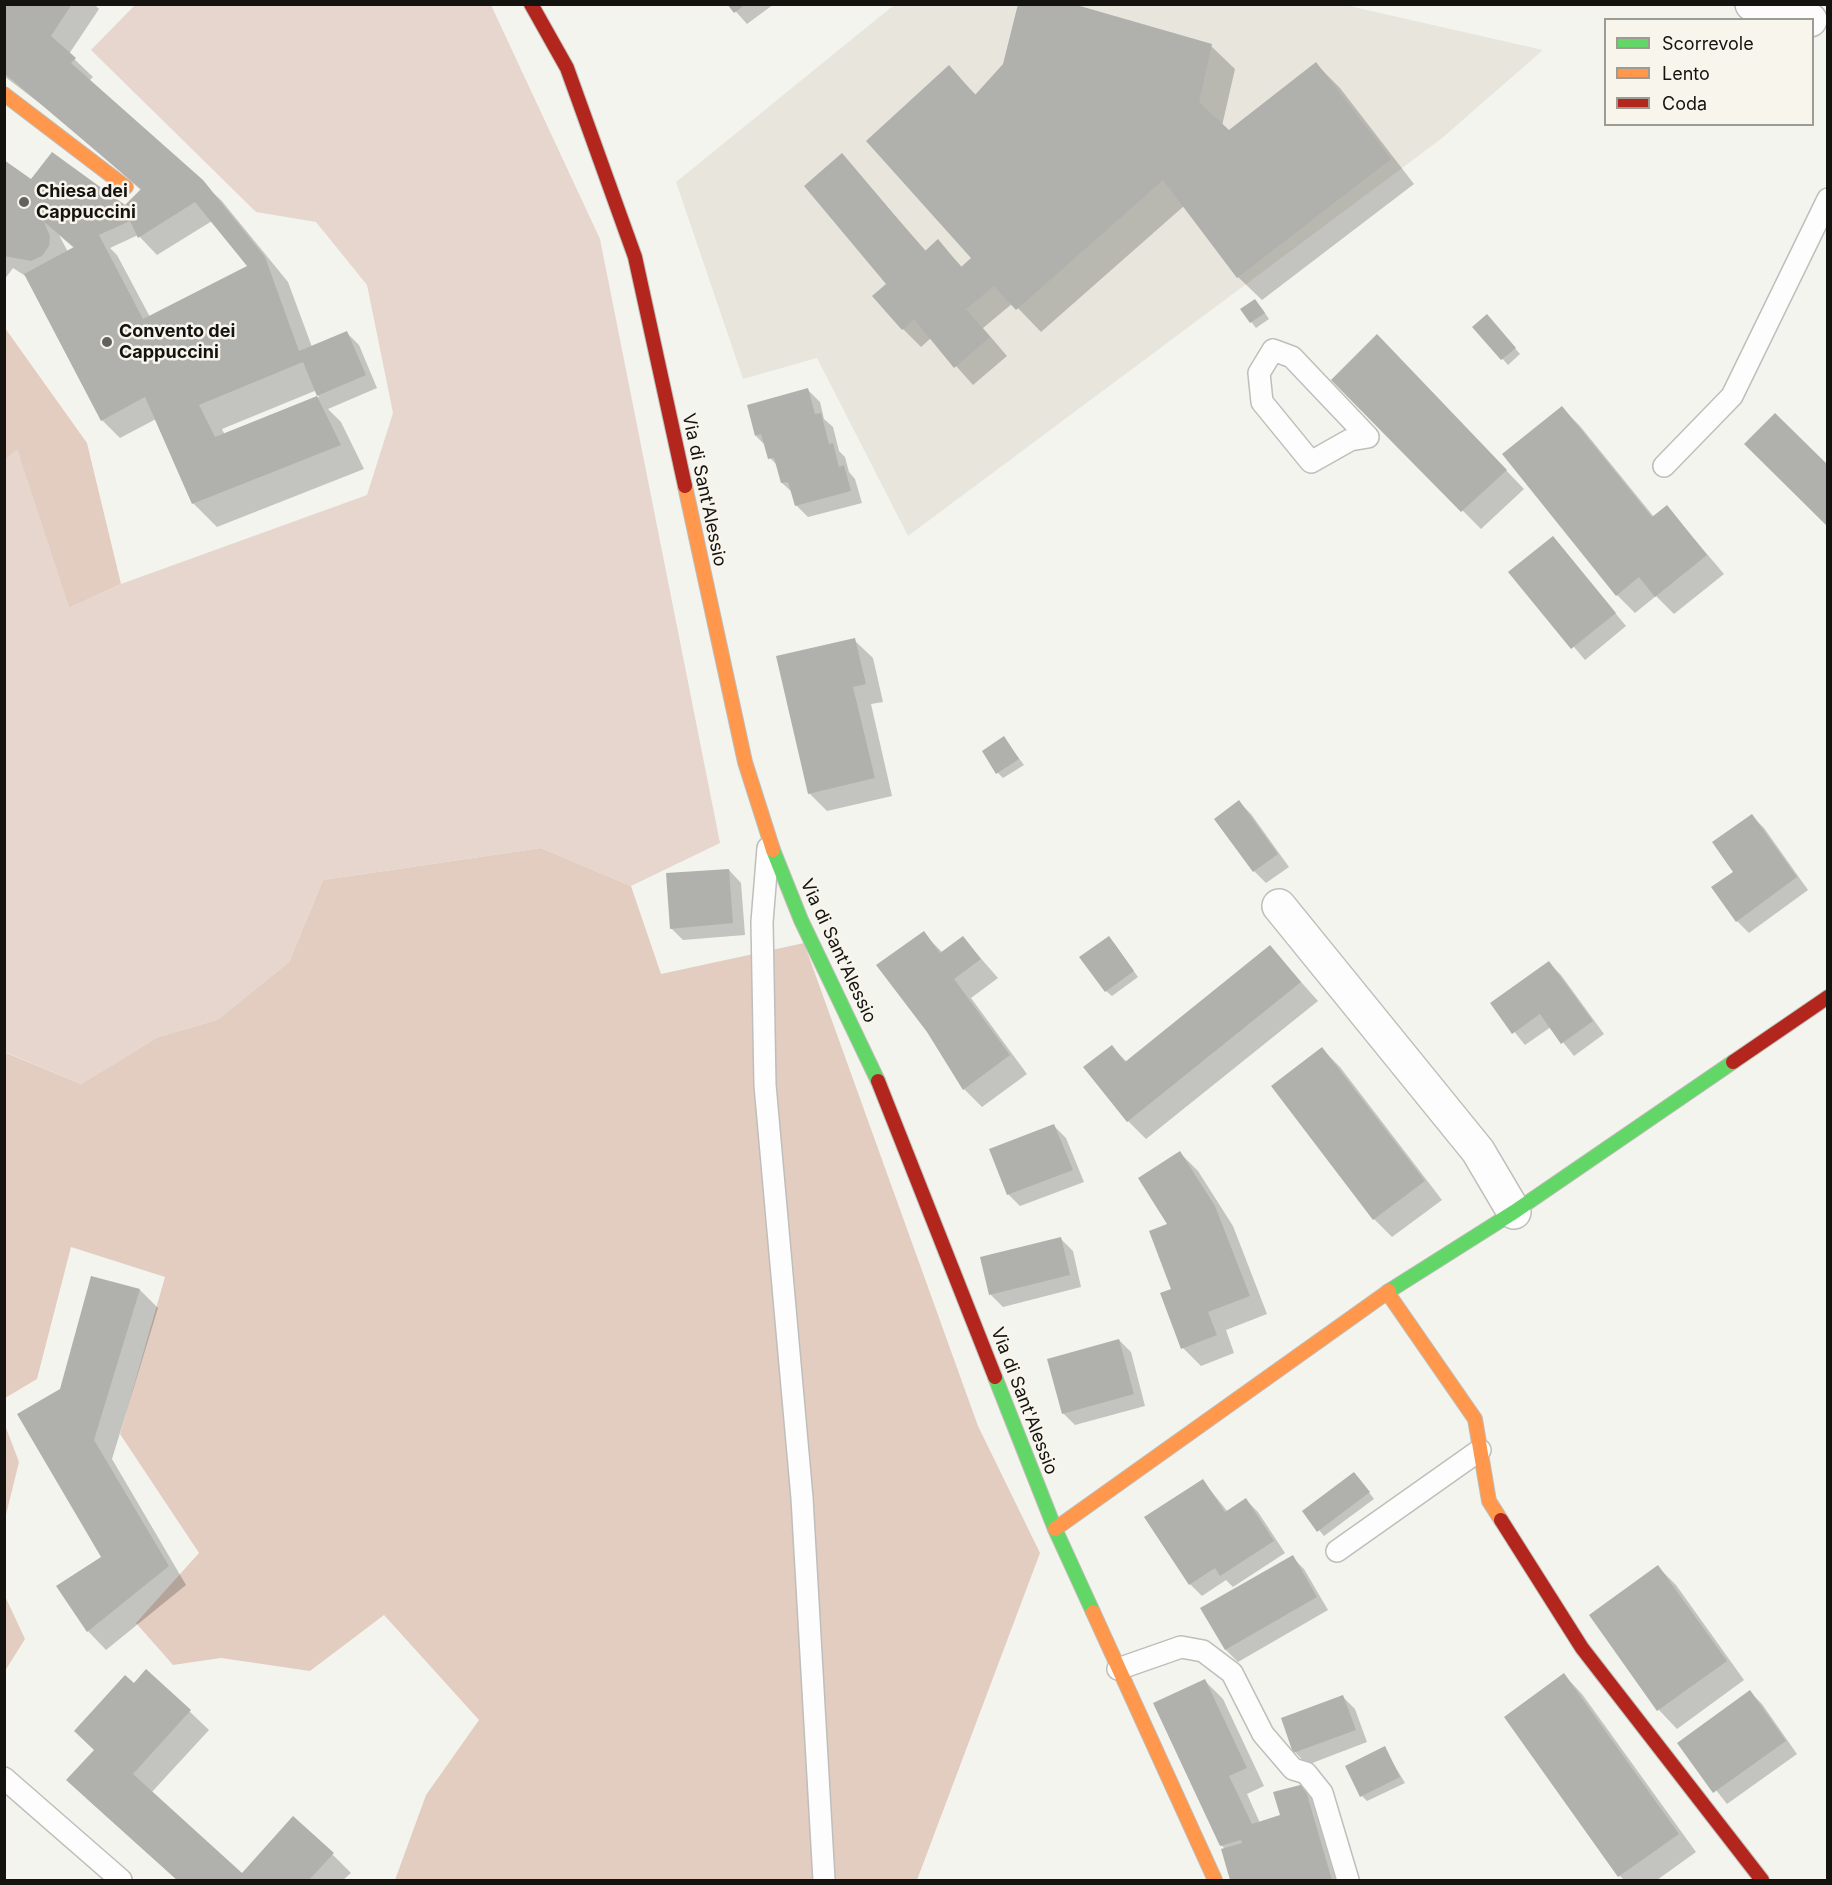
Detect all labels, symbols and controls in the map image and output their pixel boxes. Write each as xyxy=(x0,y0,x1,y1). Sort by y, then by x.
legend xyxy=(1604,18,1814,126)
text: Scorrevole xyxy=(1662,33,1754,54)
text: Lento xyxy=(1662,63,1710,84)
text: Coda xyxy=(1662,93,1707,114)
place label: Chiesa dei Cappuccini xyxy=(36,181,136,224)
marker: Chiesa dei Cappuccini xyxy=(17,195,31,209)
place label: Convento dei Cappuccini xyxy=(119,321,235,364)
marker: Convento dei Cappuccini xyxy=(100,335,114,349)
street label: Via di Sant'Alessio xyxy=(677,411,731,569)
street label: Via di Sant'Alessio xyxy=(795,876,881,1026)
street label: Via di Sant'Alessio xyxy=(986,1324,1062,1478)

